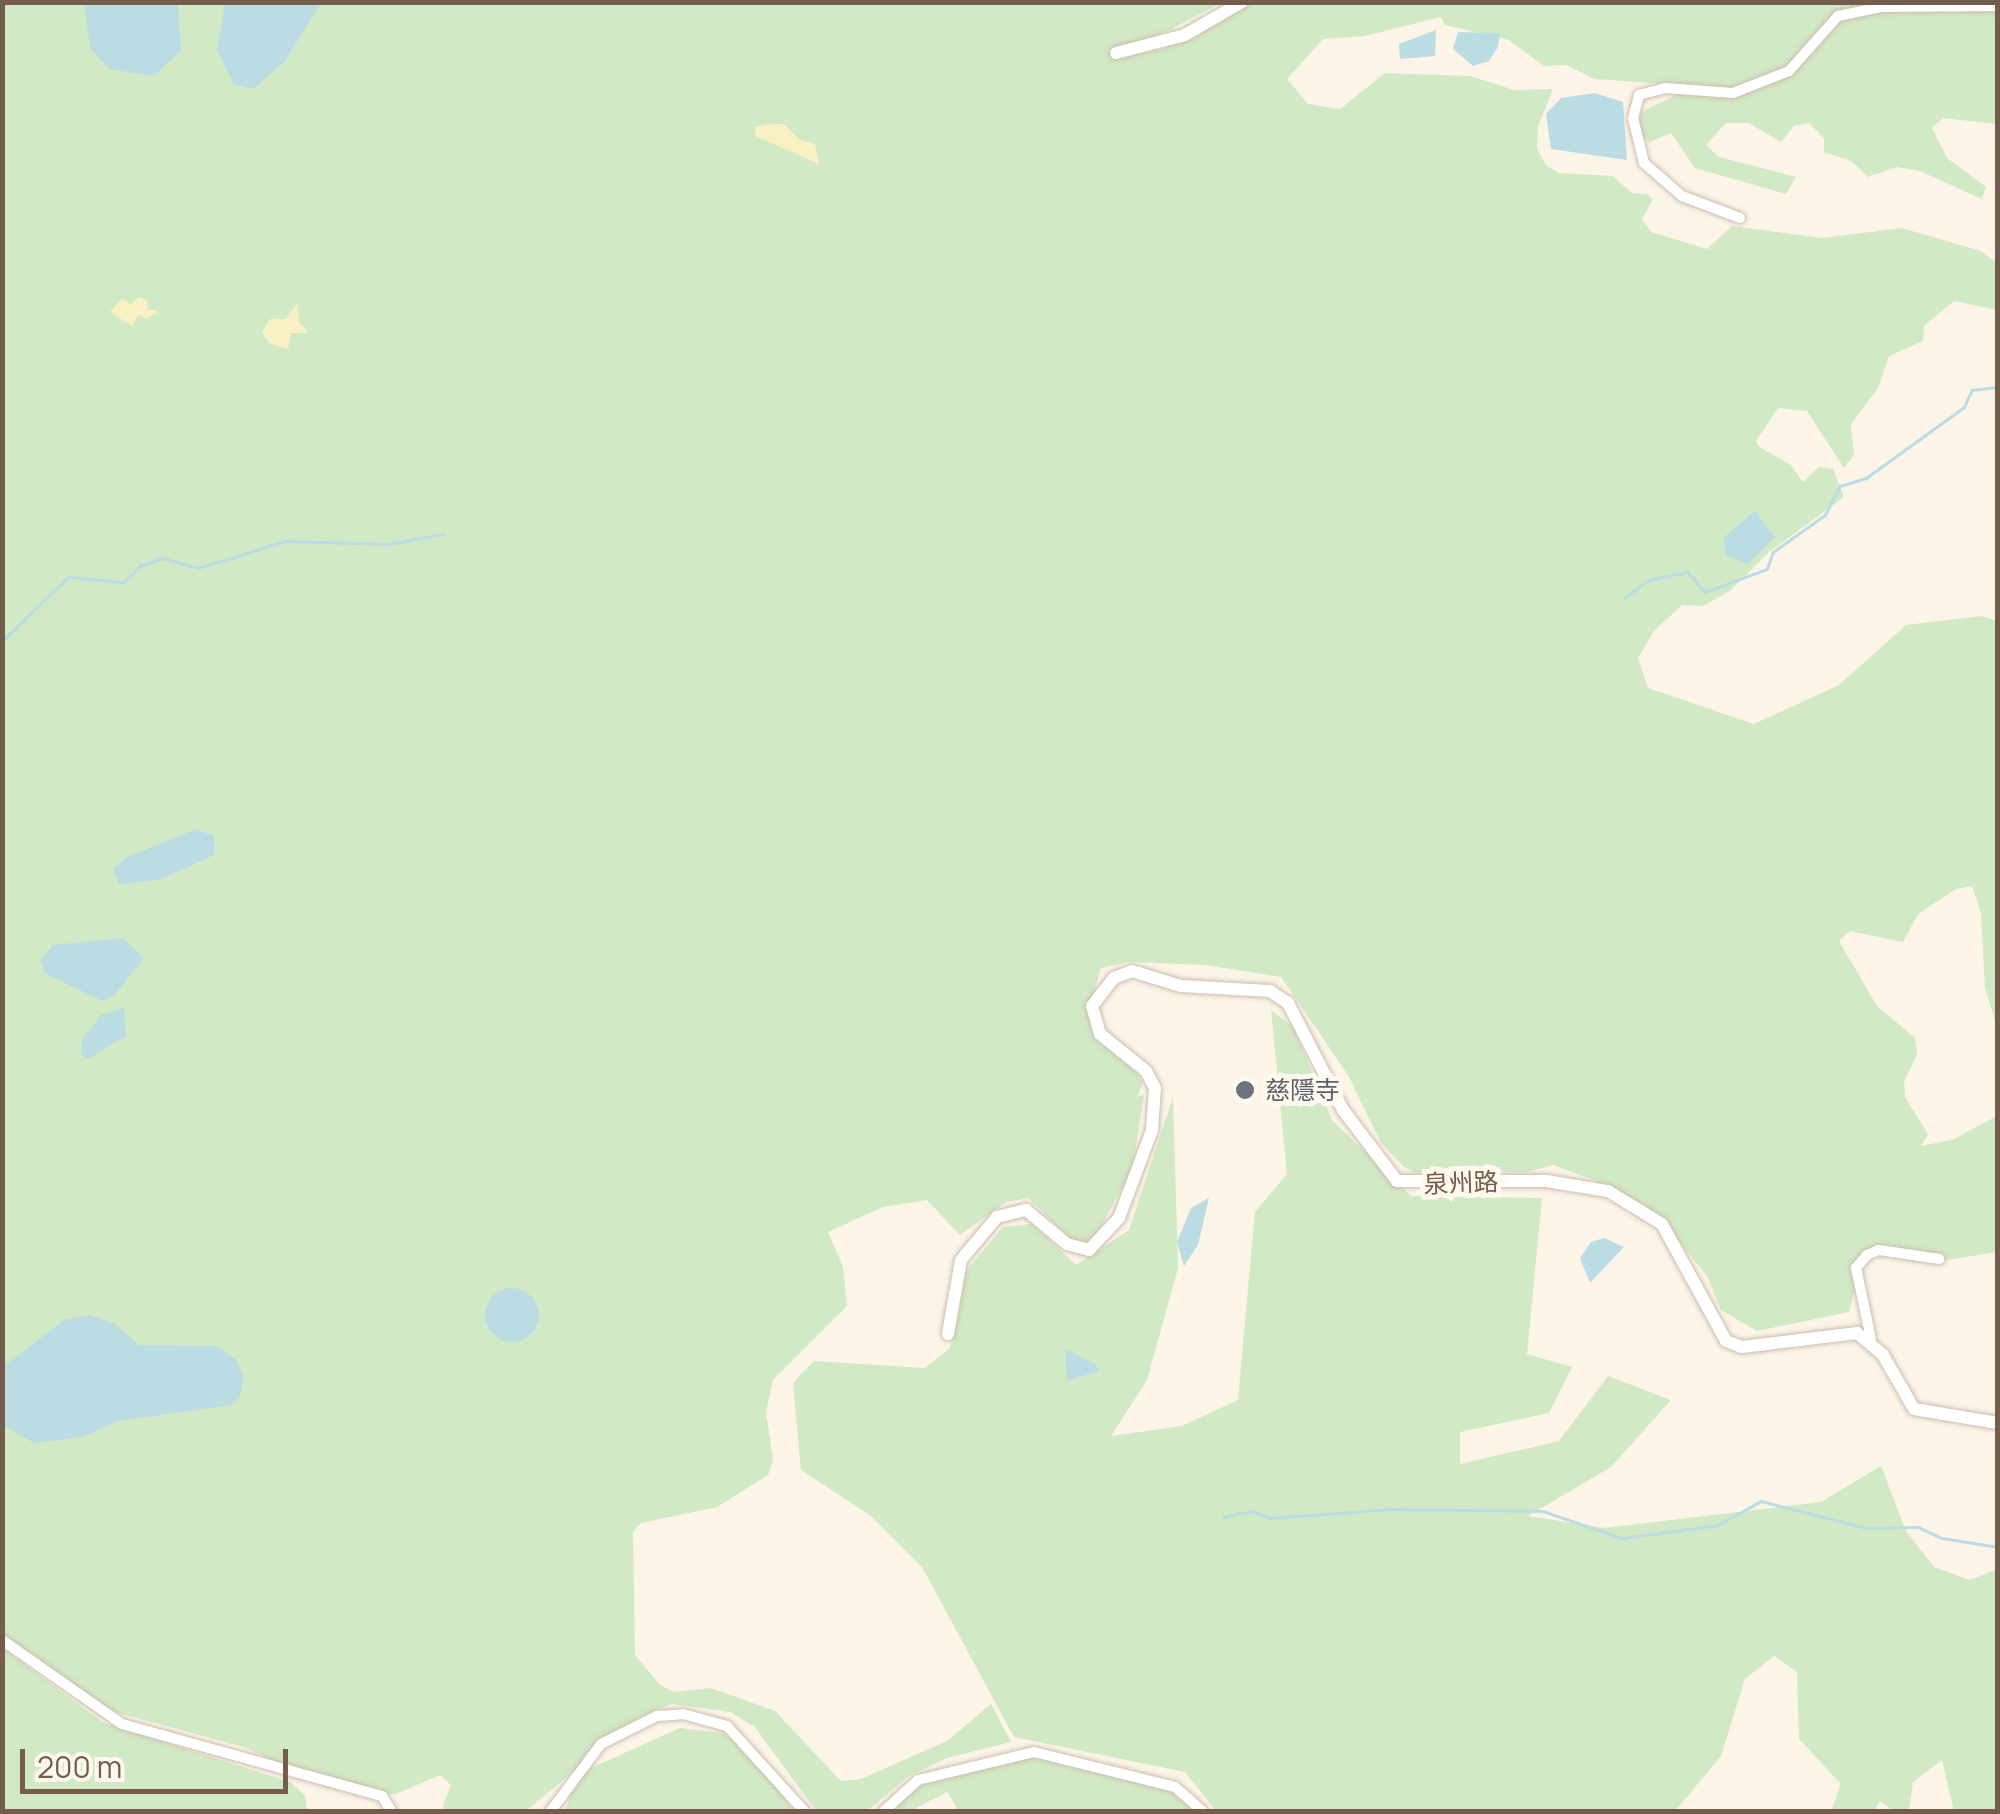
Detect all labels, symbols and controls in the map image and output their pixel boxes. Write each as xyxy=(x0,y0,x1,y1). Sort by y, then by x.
place label: 慈隱寺 xyxy=(1265,1075,1340,1105)
marker: 慈隱寺 xyxy=(1234,1079,1256,1101)
street label: 泉州路 xyxy=(1423,1167,1499,1199)
scale bar xyxy=(25,1729,292,1791)
text: 200 m xyxy=(37,1746,122,1787)

